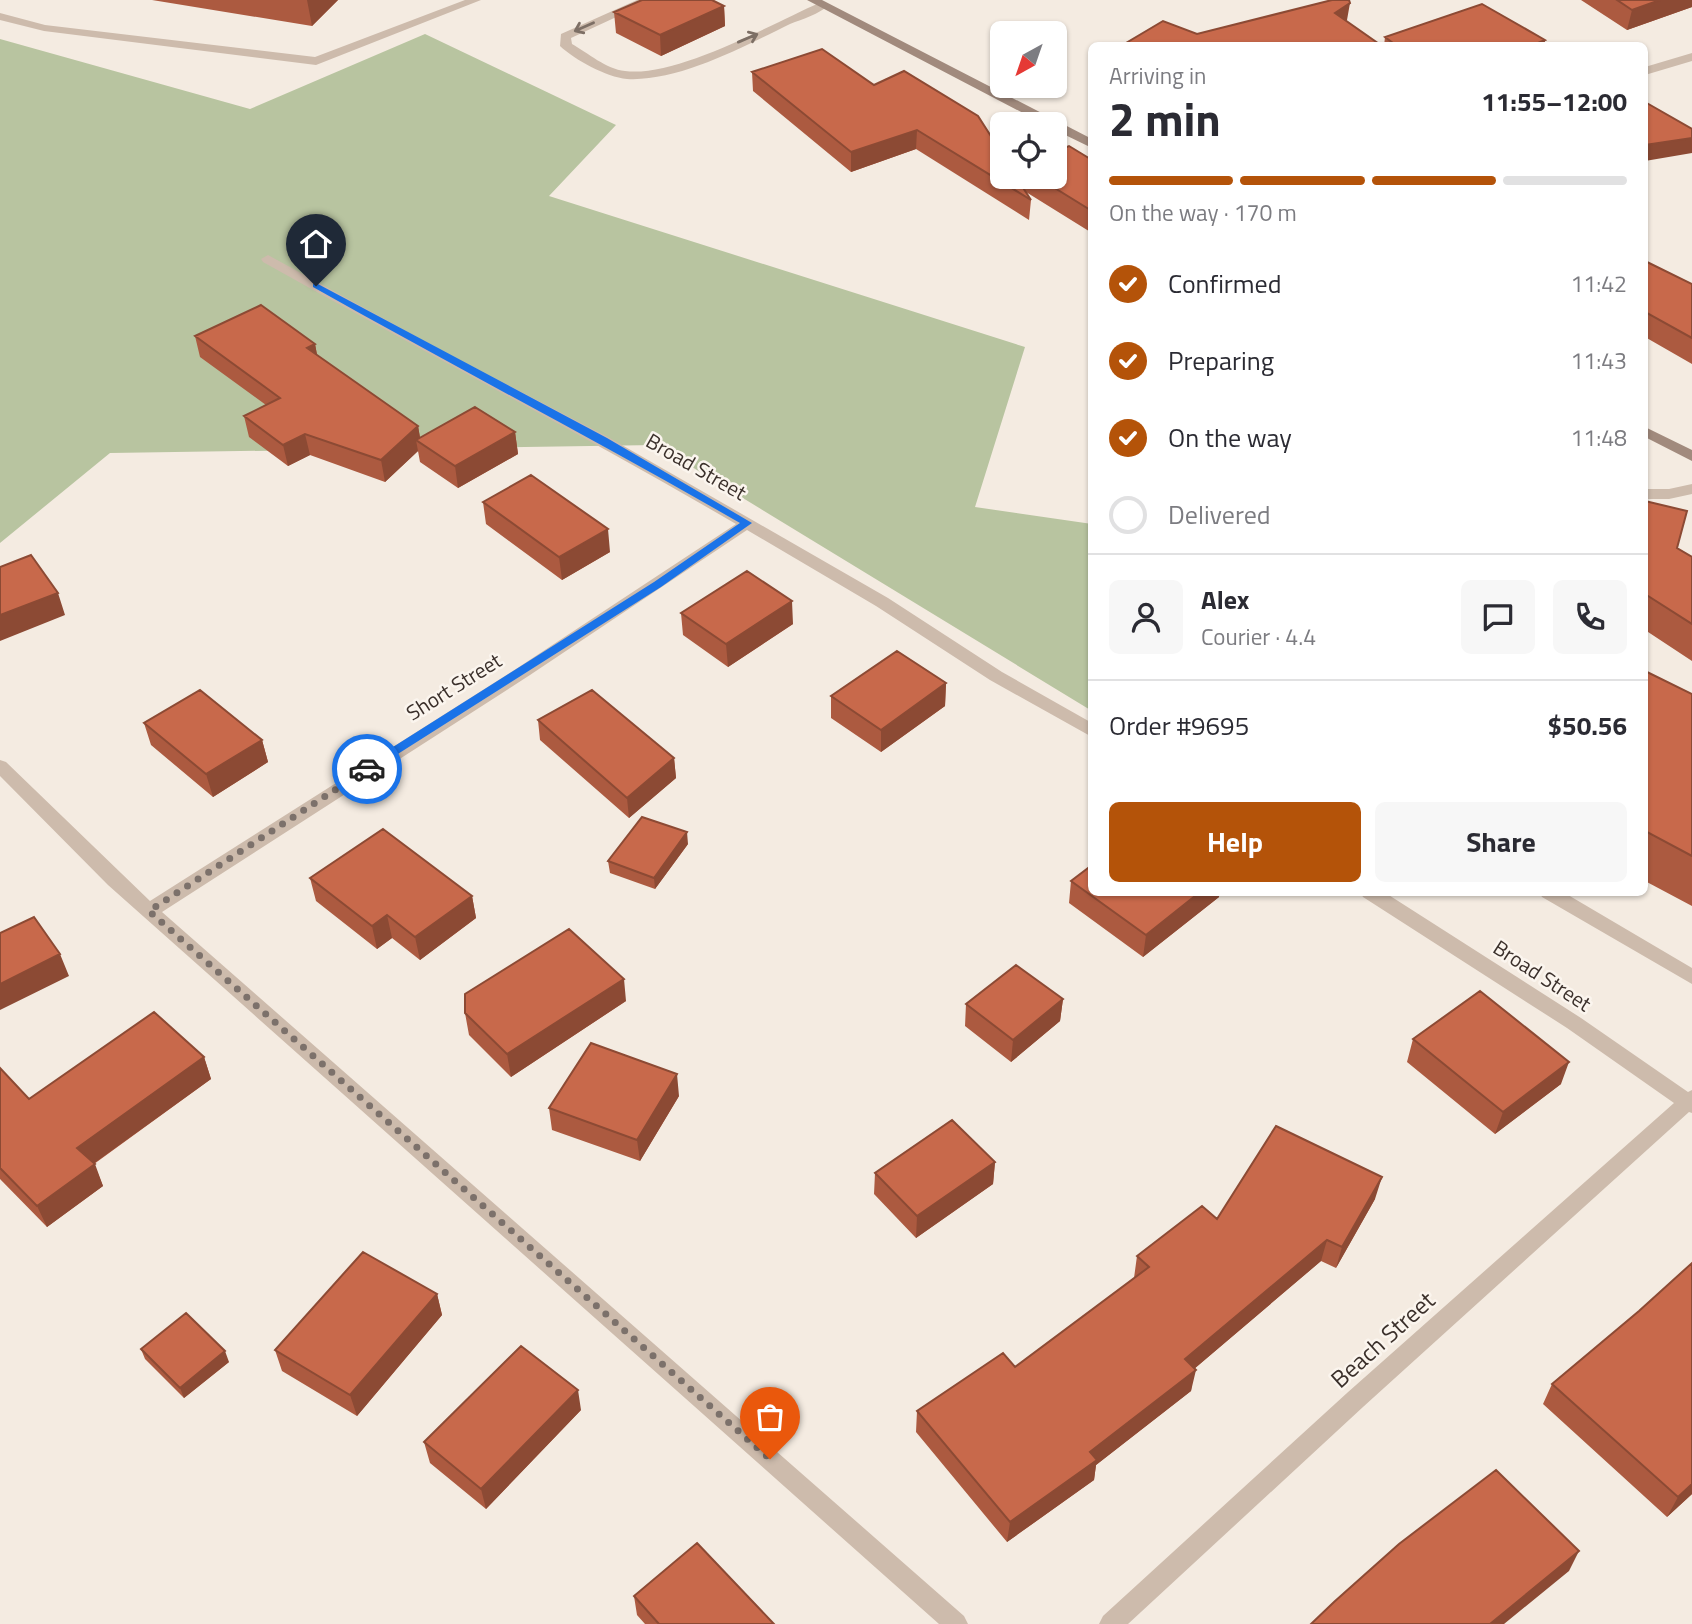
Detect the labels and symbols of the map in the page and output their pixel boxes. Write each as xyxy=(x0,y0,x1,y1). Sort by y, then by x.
one-way arrow xyxy=(574,21,595,34)
north arrow xyxy=(990,21,1068,98)
one-way arrow xyxy=(737,30,758,43)
pin xyxy=(286,214,346,286)
street label: Broad Street xyxy=(640,424,753,508)
street label: Short Street xyxy=(400,644,508,728)
courier xyxy=(332,734,402,804)
street label: Broad Street xyxy=(1487,931,1599,1019)
street label: Beach Street xyxy=(1322,1282,1443,1396)
pin xyxy=(740,1387,800,1459)

